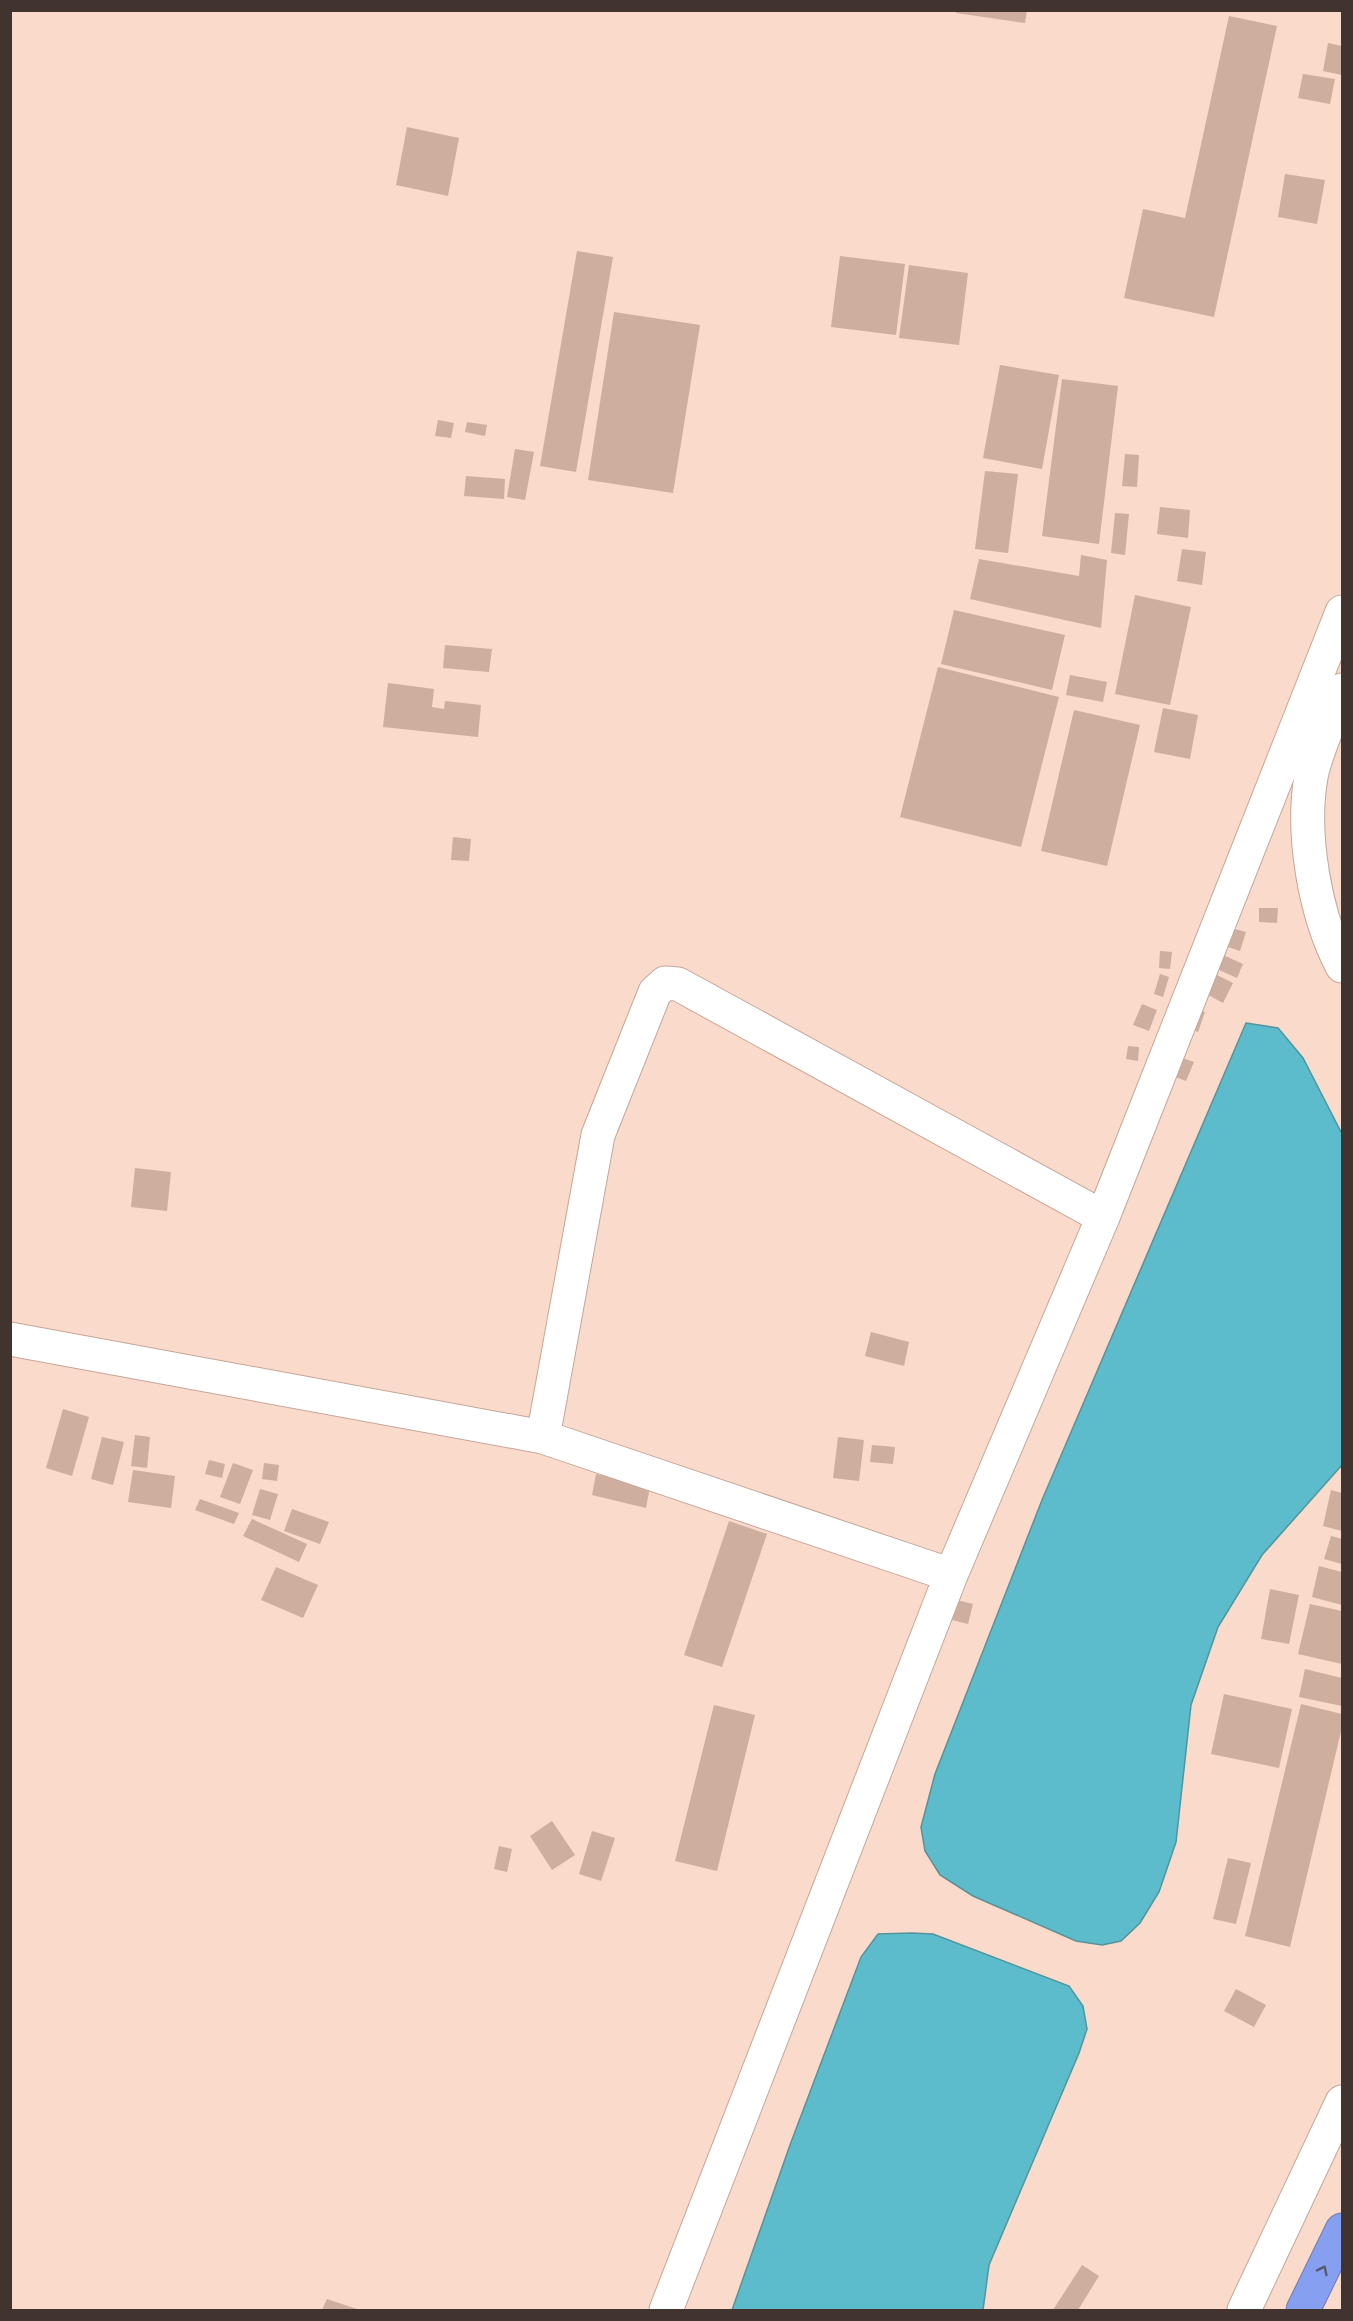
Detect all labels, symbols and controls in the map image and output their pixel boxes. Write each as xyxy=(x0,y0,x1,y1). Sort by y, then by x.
one-way arrow xyxy=(1315,2266,1327,2277)

